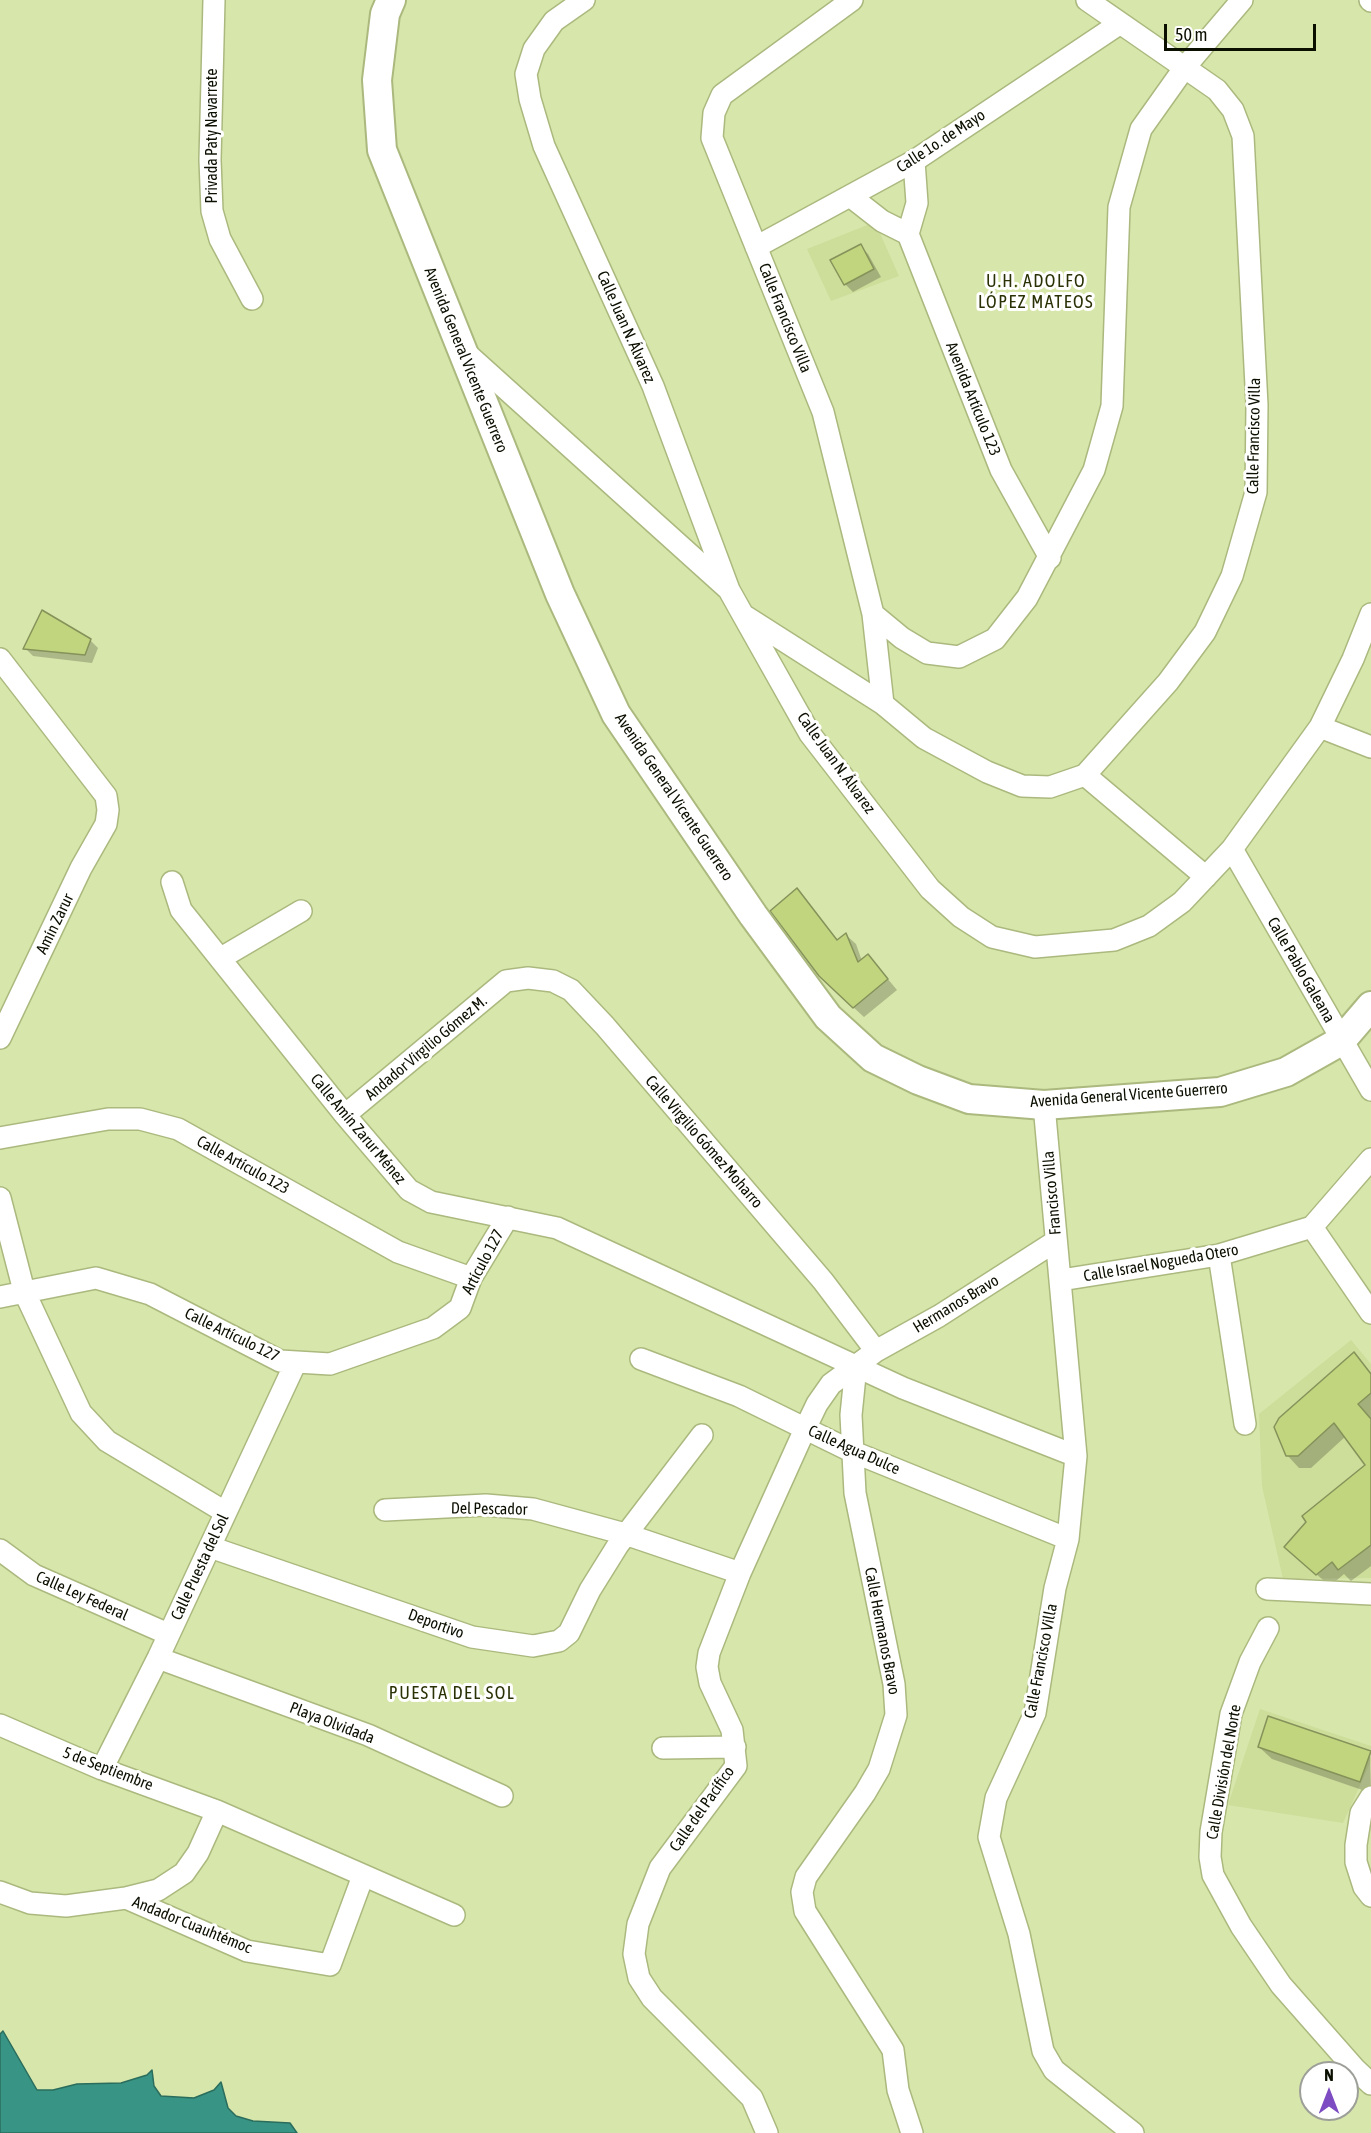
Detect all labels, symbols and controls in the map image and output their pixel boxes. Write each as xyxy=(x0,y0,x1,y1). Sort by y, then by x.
scale bar xyxy=(1167,12,1318,50)
text: 50 m xyxy=(1175,24,1207,45)
street label: Privada Paty Navarrete xyxy=(202,69,222,203)
street label: Calle 1o. de Mayo xyxy=(893,105,989,177)
street label: Calle Francisco Villa xyxy=(754,260,816,376)
street label: Avenida General Vicente Guerrero xyxy=(420,265,512,455)
street label: Calle Juan N. Álvarez xyxy=(593,268,659,386)
district label: U.H. ADOLFO LÓPEZ MATEOS xyxy=(978,270,1094,312)
street label: Avenida Artículo 123 xyxy=(941,339,1005,459)
street label: Calle Francisco Villa xyxy=(1243,378,1265,494)
street label: Calle Juan N. Álvarez xyxy=(793,709,879,817)
street label: Avenida General Vicente Guerrero xyxy=(611,710,737,884)
street label: Amín Zarur xyxy=(32,891,78,957)
street label: Calle Pablo Galeana xyxy=(1263,914,1339,1026)
street label: Andador Virgilio Gómez M. xyxy=(361,992,491,1104)
street label: Calle Amín Zarur Ménez xyxy=(306,1070,410,1188)
street label: Calle Virgilio Gómez Moharro xyxy=(641,1072,767,1212)
street label: Avenida General Vicente Guerrero xyxy=(1030,1079,1228,1111)
street label: Calle Artículo 123 xyxy=(193,1132,293,1198)
street label: Francisco Villa xyxy=(1039,1150,1065,1236)
street label: Artículo 127 xyxy=(458,1226,508,1298)
street label: Calle Israel Nogueda Otero xyxy=(1082,1240,1240,1286)
street label: Hermanos Bravo xyxy=(910,1271,1002,1337)
street label: Calle Artículo 127 xyxy=(181,1304,283,1366)
street label: Calle Agua Dulce xyxy=(805,1421,903,1479)
street label: Del Pescador xyxy=(451,1499,527,1519)
street label: Calle Puesta del Sol xyxy=(167,1511,233,1623)
street label: Calle Hermanos Bravo xyxy=(860,1566,904,1696)
street label: Calle Ley Federal xyxy=(33,1567,131,1625)
street label: Calle Francisco Villa xyxy=(1020,1602,1062,1720)
street label: Deportivo xyxy=(405,1605,467,1643)
district label: PUESTA DEL SOL xyxy=(389,1682,515,1704)
street label: Playa Olvidada xyxy=(287,1698,377,1748)
street label: Calle División del Norte xyxy=(1203,1703,1245,1841)
street label: 5 de Septiembre xyxy=(60,1743,156,1795)
street label: Calle del Pacífico xyxy=(666,1763,738,1855)
street label: Andador Cuauhtémoc xyxy=(129,1892,255,1958)
north arrow xyxy=(1299,2061,1359,2121)
text: N xyxy=(1324,2066,1334,2084)

